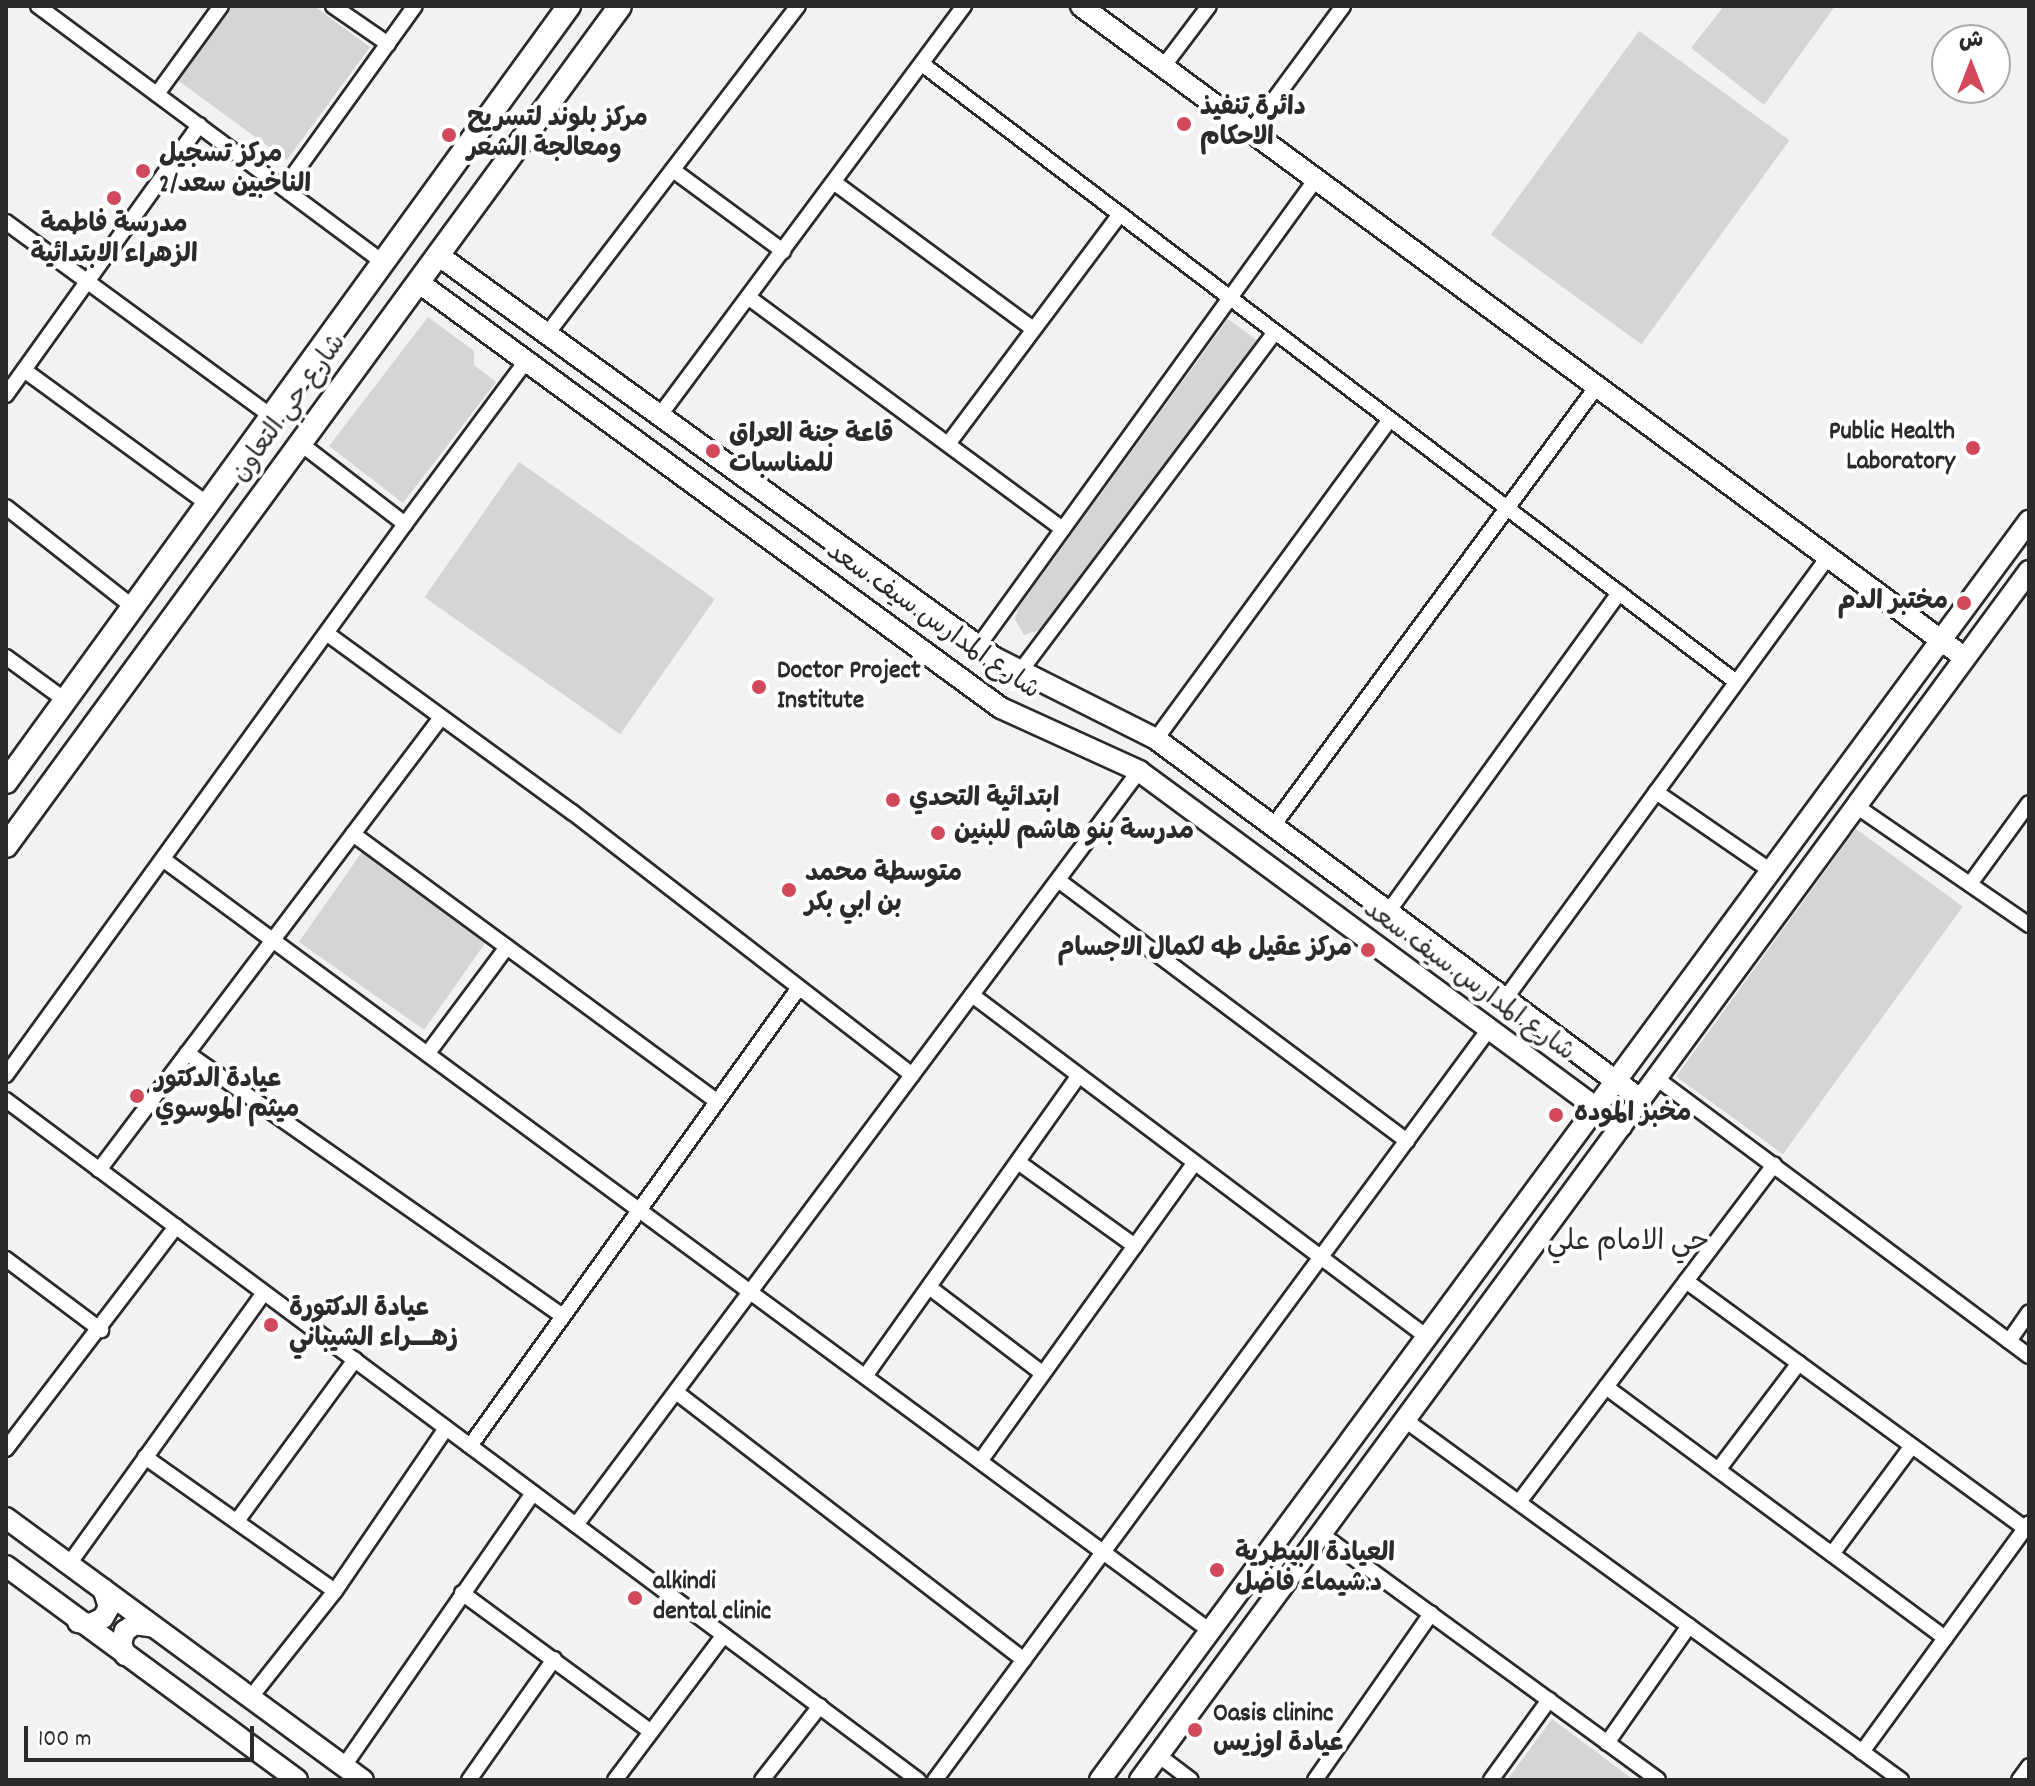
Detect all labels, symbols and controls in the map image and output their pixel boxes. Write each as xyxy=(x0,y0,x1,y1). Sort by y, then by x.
north arrow xyxy=(1931,24,2011,104)
text: ش xyxy=(1959,26,1983,57)
place label: دائرة تنفيذ الاحكام xyxy=(1200,93,1306,154)
place label: مركز بلوند لتسريح ومعالجة الشعر xyxy=(467,104,648,166)
marker: دائرة تنفيذ الاحكام xyxy=(1175,115,1193,133)
marker: مركز بلوند لتسريح ومعالجة الشعر xyxy=(438,124,460,146)
place label: مركز تسجيل الناخبين سعد/2 xyxy=(159,140,311,202)
marker: مركز تسجيل الناخبين سعد/2 xyxy=(134,162,152,180)
marker: مدرسة فاطمة الزهراء الابتدائية xyxy=(105,189,123,207)
place label: مدرسة فاطمة الزهراء الابتدائية xyxy=(30,210,198,272)
street label: شارع حي التعاون xyxy=(226,329,354,489)
place label: Public Health Laboratory xyxy=(1829,417,1955,478)
place label: قاعة جنة العراق للمناسبات xyxy=(729,420,894,482)
marker: Public Health Laboratory xyxy=(1962,437,1984,459)
marker: قاعة جنة العراق للمناسبات xyxy=(704,442,722,460)
street label: شارع المدارس سيف سعد xyxy=(819,537,1045,707)
place label: مختبر الدم xyxy=(1838,587,1948,619)
marker: مختبر الدم xyxy=(1955,594,1973,612)
place label: Doctor Project Institute xyxy=(777,656,921,718)
marker: Doctor Project Institute xyxy=(748,676,770,698)
place label: ابتدائية التحدي xyxy=(909,784,1060,816)
marker: ابتدائية التحدي xyxy=(884,791,902,809)
place label: مدرسة بنو هاشم للبنين xyxy=(954,817,1194,849)
marker: مدرسة بنو هاشم للبنين xyxy=(929,824,947,842)
place label: متوسطة محمد بن ابي بكر xyxy=(805,859,962,920)
marker: متوسطة محمد بن ابي بكر xyxy=(780,881,798,899)
street label: شارع المدارس سيف سعد xyxy=(1356,895,1580,1069)
place label: مركز عقيل طه لكمال الاجسام xyxy=(1057,934,1352,966)
marker: مركز عقيل طه لكمال الاجسام xyxy=(1359,941,1377,959)
place label: عيادة الدكتور ميثم الموسوي xyxy=(155,1065,299,1126)
marker: عيادة الدكتور ميثم الموسوي xyxy=(126,1085,148,1107)
place label: مخبز الموده xyxy=(1574,1099,1691,1131)
marker: مخبز الموده xyxy=(1545,1104,1567,1126)
district label: حي الامام علي xyxy=(1547,1227,1709,1261)
place label: عيادة الدكتورة زهـــراء الشيباني xyxy=(289,1294,458,1356)
marker: عيادة الدكتورة زهـــراء الشيباني xyxy=(260,1314,282,1336)
place label: العيادة البيطرية د.شيماء فاضل xyxy=(1235,1539,1395,1600)
marker: العيادة البيطرية د.شيماء فاضل xyxy=(1206,1559,1228,1581)
place label: alkindi dental clinic xyxy=(653,1567,771,1628)
marker: alkindi dental clinic xyxy=(624,1587,646,1609)
place label: Oasis clininc عيادة اوزيس xyxy=(1213,1699,1343,1760)
scale bar xyxy=(28,1710,258,1760)
marker: Oasis clininc عيادة اوزيس xyxy=(1184,1719,1206,1741)
text: 100 m xyxy=(38,1723,91,1757)

